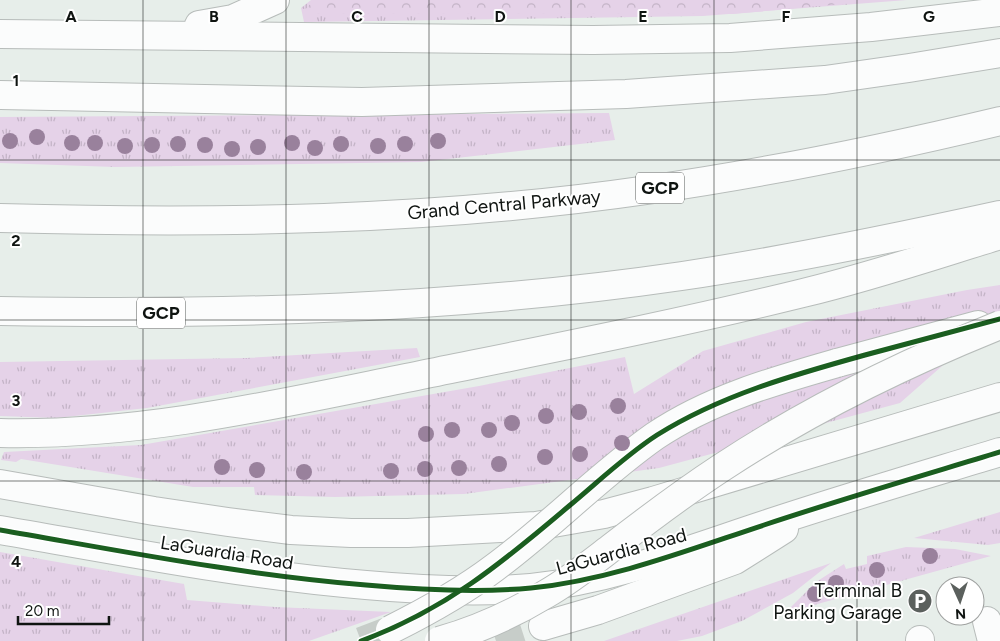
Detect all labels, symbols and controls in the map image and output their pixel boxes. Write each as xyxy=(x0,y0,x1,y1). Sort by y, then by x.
text: A xyxy=(65,7,77,26)
text: B xyxy=(209,7,219,26)
text: C xyxy=(351,7,363,26)
text: D xyxy=(494,7,506,26)
text: E xyxy=(638,7,648,26)
text: F xyxy=(782,7,791,26)
text: G xyxy=(923,7,935,26)
text: 1 xyxy=(13,71,19,90)
road number: GCP xyxy=(636,172,684,204)
street label: Grand Central Parkway xyxy=(406,185,602,224)
text: 2 xyxy=(11,231,21,250)
road number: GCP xyxy=(137,298,185,328)
text: 3 xyxy=(12,391,21,410)
street label: LaGuardia Road xyxy=(553,523,689,580)
street label: LaGuardia Road xyxy=(159,531,295,574)
text: 4 xyxy=(11,552,21,571)
north arrow xyxy=(935,576,985,626)
place label: Terminal B Parking Garage xyxy=(773,579,902,624)
parking icon: Terminal B Parking Garage xyxy=(907,588,933,614)
scale bar xyxy=(18,594,109,626)
text: 20 m xyxy=(25,602,59,620)
text: N xyxy=(955,605,967,622)

